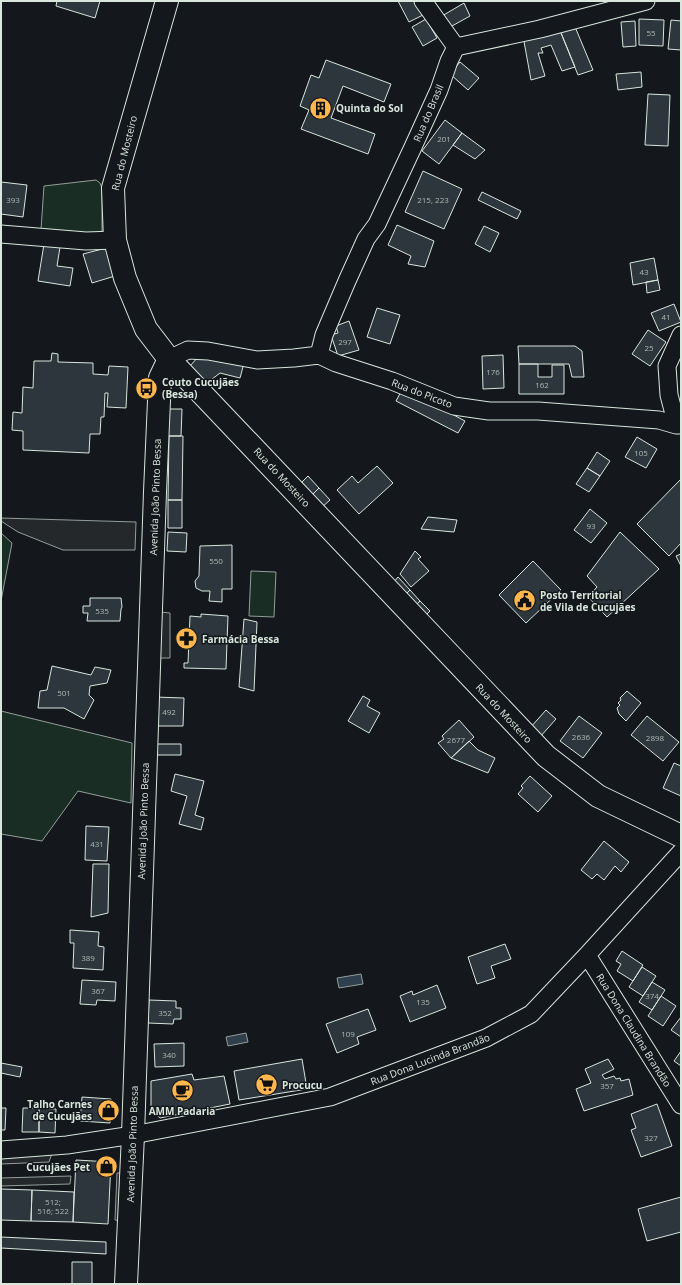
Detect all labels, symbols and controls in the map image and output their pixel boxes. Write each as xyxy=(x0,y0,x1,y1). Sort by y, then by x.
house number: 55 xyxy=(646,27,656,38)
street label: Rua do Brasil xyxy=(410,82,446,144)
building icon: Quinta do Sol xyxy=(307,95,333,121)
place label: Quinta do Sol xyxy=(336,101,403,115)
street label: Rua do Mosteiro xyxy=(108,114,140,192)
house number: 201 xyxy=(437,133,451,144)
house number: 393 xyxy=(6,194,20,205)
house number: 215, 223 xyxy=(417,194,449,205)
house number: 43 xyxy=(639,266,649,277)
house number: 41 xyxy=(661,311,671,322)
house number: 297 xyxy=(338,336,352,347)
house number: 25 xyxy=(644,342,654,353)
house number: 176 xyxy=(486,366,500,377)
bus stop icon: Couto Cucujães (Bessa) xyxy=(133,375,159,401)
place label: Couto Cucujães (Bessa) xyxy=(162,375,239,401)
street label: Rua do Picoto xyxy=(390,375,454,411)
house number: 162 xyxy=(535,379,549,390)
street label: Avenida João Pinto Bessa xyxy=(146,438,164,556)
street label: Rua do Mosteiro xyxy=(251,444,313,510)
house number: 105 xyxy=(634,447,648,458)
house number: 93 xyxy=(586,520,596,531)
house number: 550 xyxy=(209,555,223,566)
public building icon: Posto Territorial de Vila de Cucujães xyxy=(511,588,537,614)
place label: Posto Territorial de Vila de Cucujães xyxy=(540,588,636,614)
house number: 535 xyxy=(95,605,109,616)
pharmacy icon: Farmácia Bessa xyxy=(174,626,200,652)
place label: Farmácia Bessa xyxy=(202,632,279,646)
street label: Rua do Mosteiro xyxy=(473,680,535,746)
house number: 501 xyxy=(57,687,71,698)
house number: 492 xyxy=(162,706,176,717)
house number: 2636 xyxy=(572,731,591,742)
house number: 2898 xyxy=(646,732,665,743)
house number: 2677 xyxy=(447,734,466,745)
street label: Avenida João Pinto Bessa xyxy=(134,762,152,880)
house number: 431 xyxy=(90,838,104,849)
house number: 389 xyxy=(81,952,95,963)
street label: Rua Dona Claudina Brandão xyxy=(593,971,675,1089)
house number: 367 xyxy=(91,985,105,996)
house number: 374 xyxy=(645,990,659,1001)
house number: 135 xyxy=(416,996,430,1007)
house number: 352 xyxy=(158,1007,172,1018)
house number: 109 xyxy=(341,1028,355,1039)
street label: Rua Dona Lucinda Brandão xyxy=(368,1030,492,1088)
house number: 340 xyxy=(162,1049,176,1060)
supermarket icon: Procucu xyxy=(253,1072,279,1098)
cafe icon: AMM Padaria xyxy=(169,1078,195,1104)
place label: Procucu xyxy=(282,1078,322,1092)
house number: 357 xyxy=(600,1080,614,1091)
street label: Avenida João Pinto Bessa xyxy=(123,1085,141,1203)
place label: Talho Carnes de Cucujães xyxy=(27,1097,92,1123)
shop icon: Talho Carnes de Cucujães xyxy=(95,1097,121,1123)
place label: AMM Padaria xyxy=(149,1104,215,1118)
house number: 327 xyxy=(644,1132,658,1143)
shop icon: Cucujães Pet xyxy=(93,1154,119,1180)
place label: Cucujães Pet xyxy=(26,1160,91,1174)
house number: 512; 516; 522 xyxy=(37,1196,69,1216)

